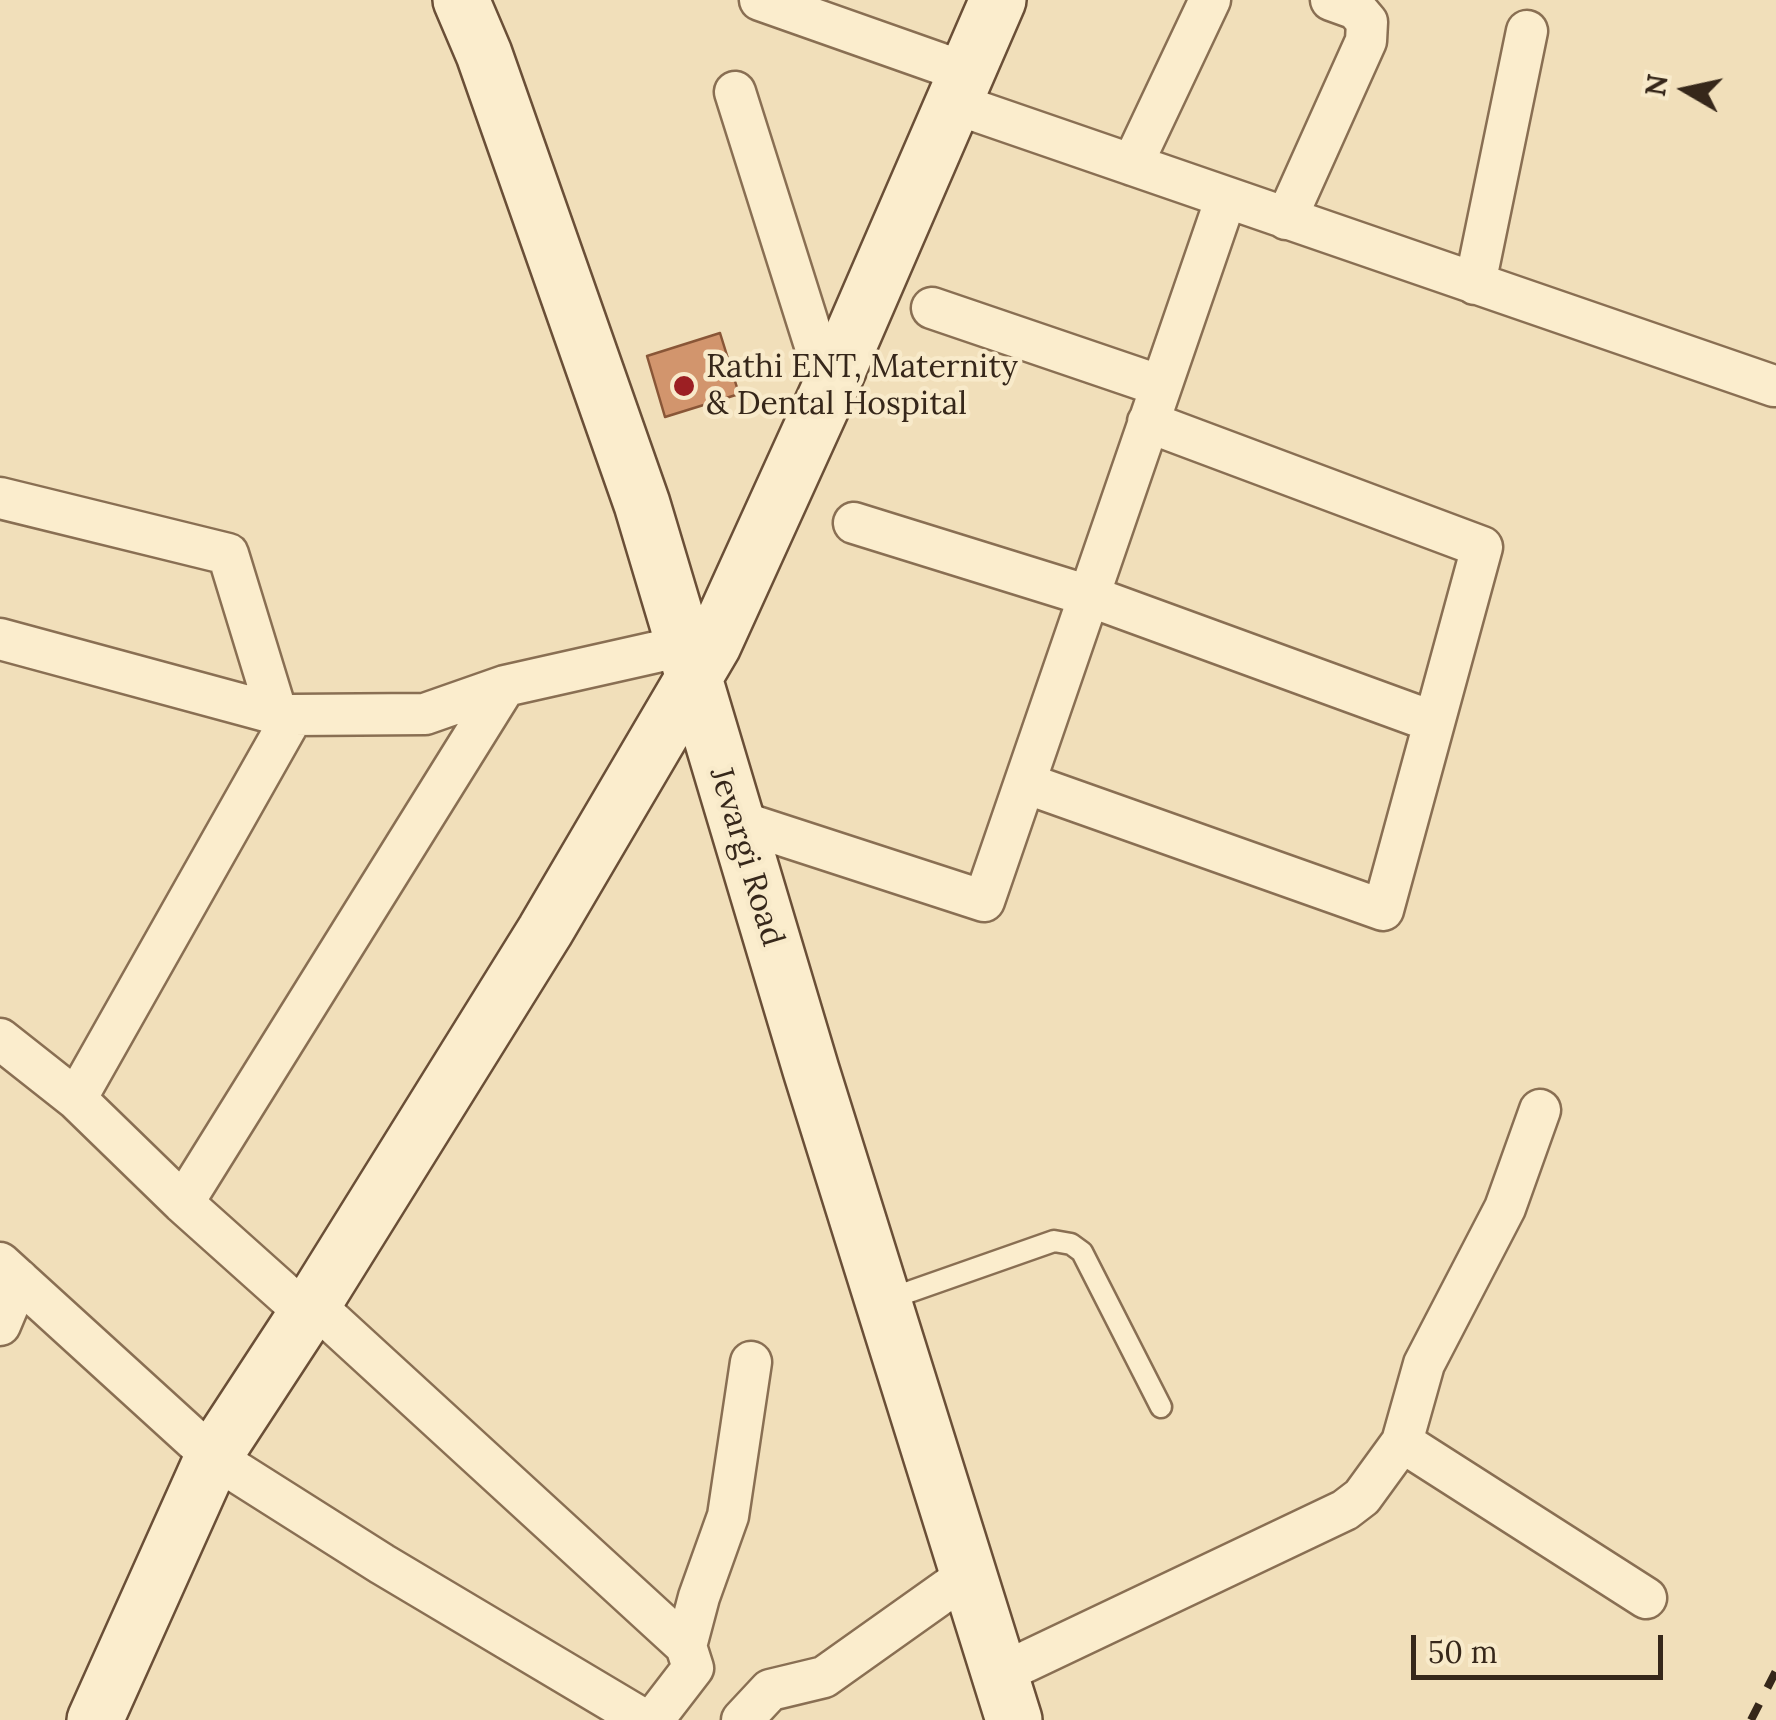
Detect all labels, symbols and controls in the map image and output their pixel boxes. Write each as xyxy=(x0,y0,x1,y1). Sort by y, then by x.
north arrow xyxy=(1636,40,1736,140)
text: N xyxy=(1637,72,1676,99)
place label: Rathi ENT, Maternity & Dental Hospital xyxy=(706,349,1018,424)
marker: Rathi ENT, Maternity & Dental Hospital xyxy=(671,373,697,399)
street label: Jevargi Road xyxy=(701,763,791,951)
scale bar xyxy=(1416,1615,1668,1677)
text: 50 m xyxy=(1428,1633,1498,1671)

